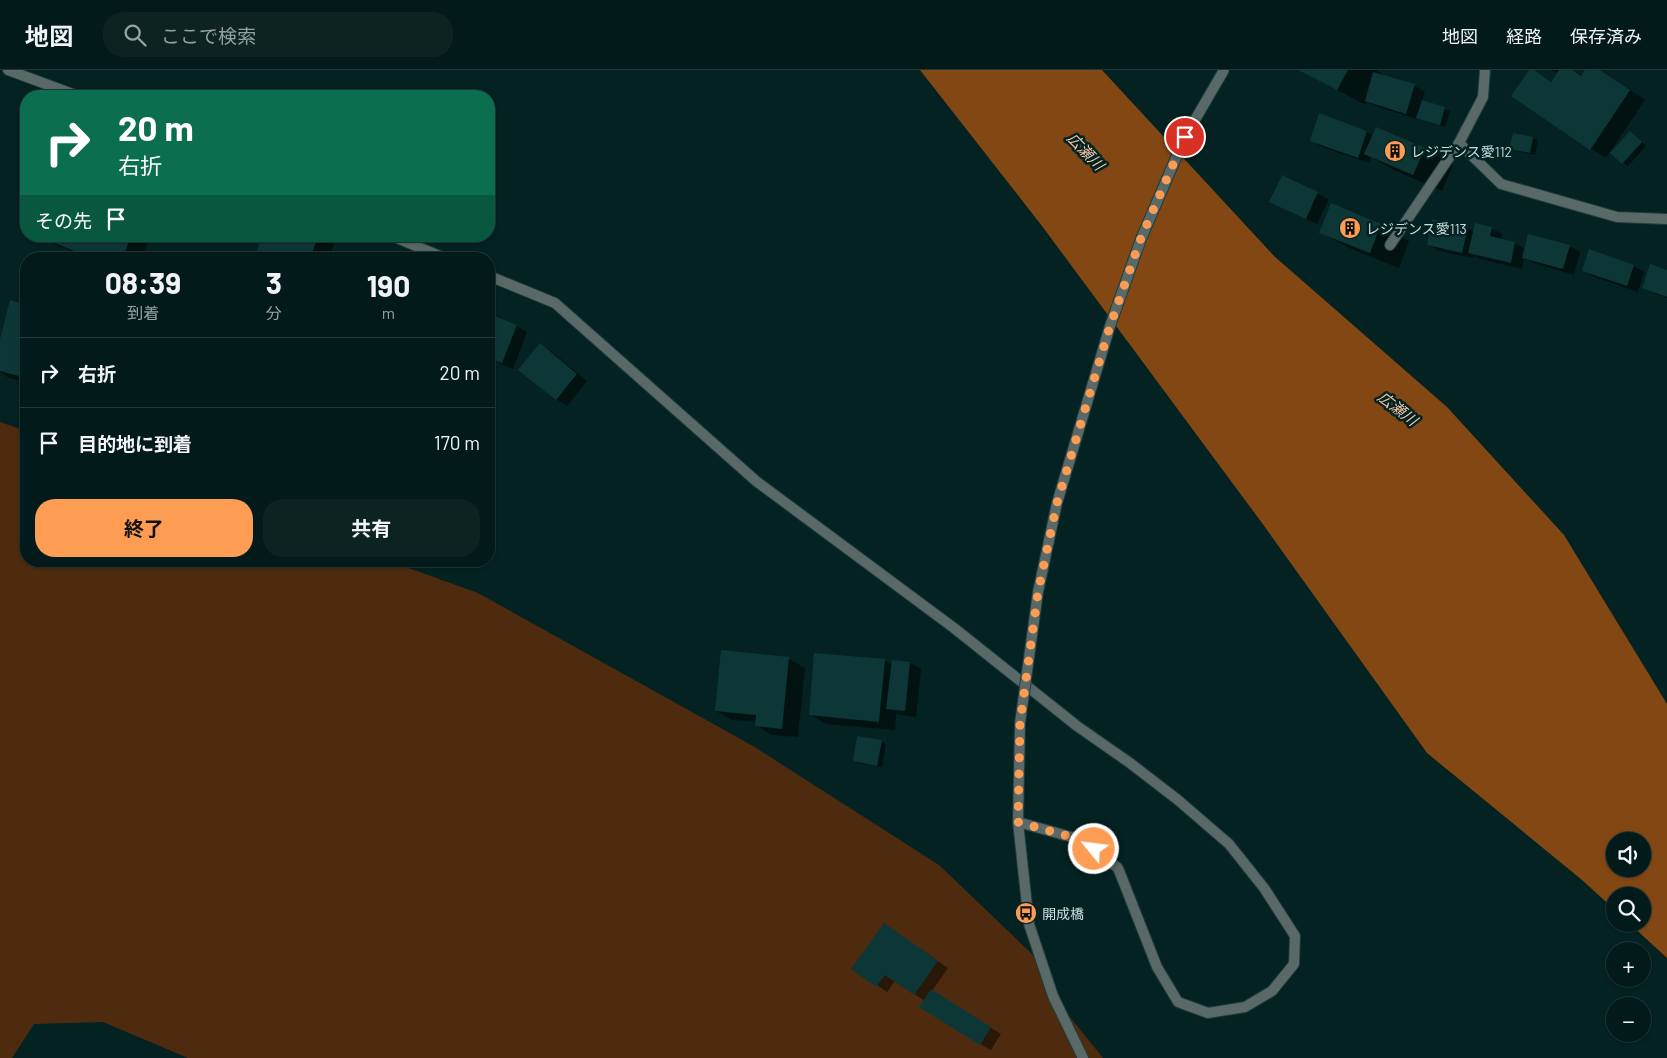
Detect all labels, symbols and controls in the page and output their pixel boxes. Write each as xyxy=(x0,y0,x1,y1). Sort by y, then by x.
search box xyxy=(103,12,453,57)
text: 地図 xyxy=(25,21,73,50)
icon: search xyxy=(121,21,149,49)
text: ここで検索 xyxy=(161,24,256,47)
text: 地図 xyxy=(1442,25,1478,47)
text: 経路 xyxy=(1506,25,1542,47)
text: 保存済み xyxy=(1570,25,1642,47)
text: 20 m xyxy=(118,106,194,148)
icon: right xyxy=(35,110,100,175)
pin xyxy=(1164,116,1206,158)
icon: arrive xyxy=(1171,123,1199,151)
water label: 広瀬川 xyxy=(1064,129,1109,175)
building icon: レジデンス愛112 xyxy=(1383,139,1407,163)
place label: レジデンス愛112 xyxy=(1411,143,1512,160)
text: 右折 xyxy=(118,152,162,178)
icon: arrive xyxy=(102,205,130,233)
text: その先 xyxy=(35,209,92,232)
building icon: レジデンス愛113 xyxy=(1338,216,1362,240)
place label: レジデンス愛113 xyxy=(1366,220,1467,237)
text: 08:39 xyxy=(105,264,181,300)
text: 3 xyxy=(266,264,282,300)
text: 190 xyxy=(367,267,410,303)
text: 到着 xyxy=(127,303,159,322)
text: 分 xyxy=(266,303,282,322)
text: m xyxy=(382,303,395,322)
icon: right xyxy=(35,359,63,387)
text: 20 m xyxy=(440,361,480,384)
text: 右折 xyxy=(78,362,116,385)
water label: 広瀬川 xyxy=(1375,387,1423,430)
icon: arrive xyxy=(35,429,63,457)
text: 170 m xyxy=(434,431,480,454)
text: 目的地に到着 xyxy=(78,432,192,455)
button: 終了 xyxy=(35,499,253,557)
button: 共有 xyxy=(263,499,480,557)
position arrow xyxy=(1067,822,1119,874)
map controls xyxy=(1606,832,1651,1042)
button: sound xyxy=(1606,832,1651,877)
button: search xyxy=(1606,887,1651,932)
bus stop icon: 開成橋 xyxy=(1014,901,1038,925)
place label: 開成橋 xyxy=(1042,905,1084,922)
button: + xyxy=(1606,942,1651,987)
button: − xyxy=(1606,997,1651,1042)

